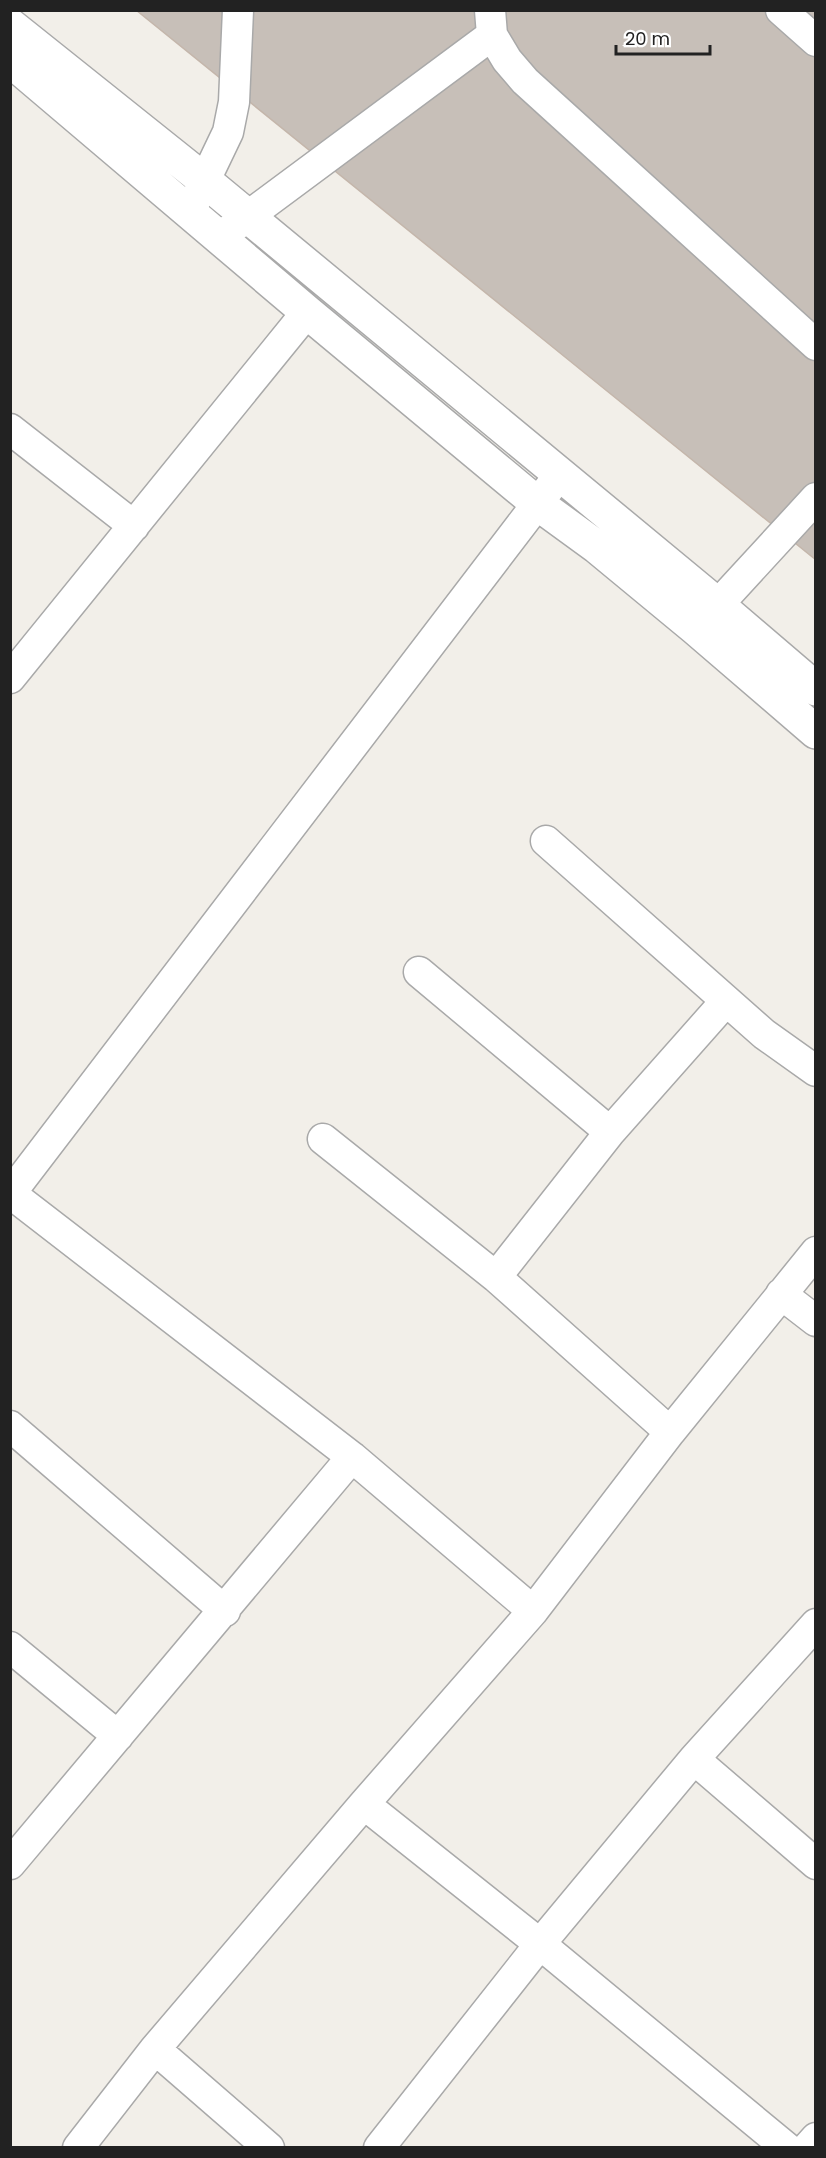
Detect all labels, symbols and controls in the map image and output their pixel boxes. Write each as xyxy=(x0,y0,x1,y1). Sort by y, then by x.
scale bar xyxy=(616,18,710,56)
text: 20 m xyxy=(625,26,670,51)

